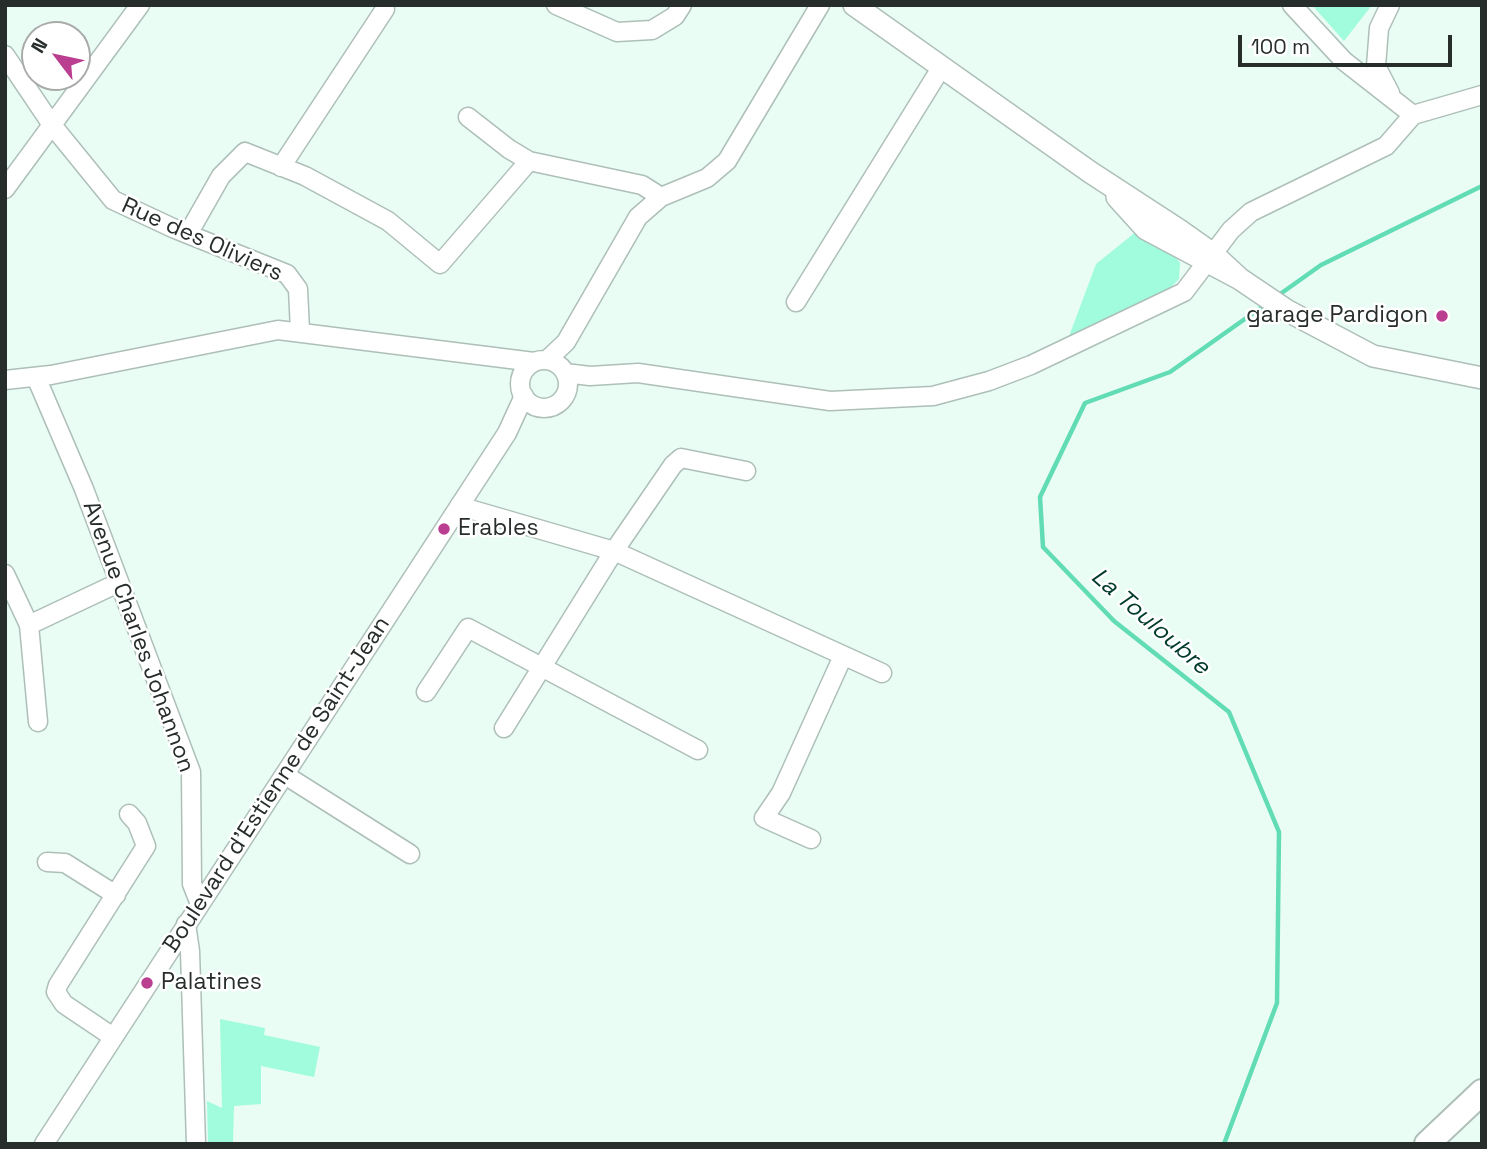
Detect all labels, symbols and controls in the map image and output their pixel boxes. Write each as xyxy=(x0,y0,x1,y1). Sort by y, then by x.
north arrow xyxy=(21,21,91,91)
scale bar xyxy=(1242,21,1456,65)
text: 100 m xyxy=(1251,33,1310,60)
text: N xyxy=(25,34,53,58)
street label: Rue des Oliviers xyxy=(117,192,287,288)
place label: garage Pardigon xyxy=(1246,302,1428,330)
marker: garage Pardigon xyxy=(1434,308,1450,324)
street label: Avenue Charles Johannon xyxy=(76,498,200,776)
place label: Erables xyxy=(458,515,539,543)
marker: Erables xyxy=(436,521,452,537)
water label: La Touloubre xyxy=(1085,563,1215,681)
street label: Boulevard d'Estienne de Saint-Jean xyxy=(158,612,396,958)
place label: Palatines xyxy=(161,969,262,997)
marker: Palatines xyxy=(139,975,155,991)

